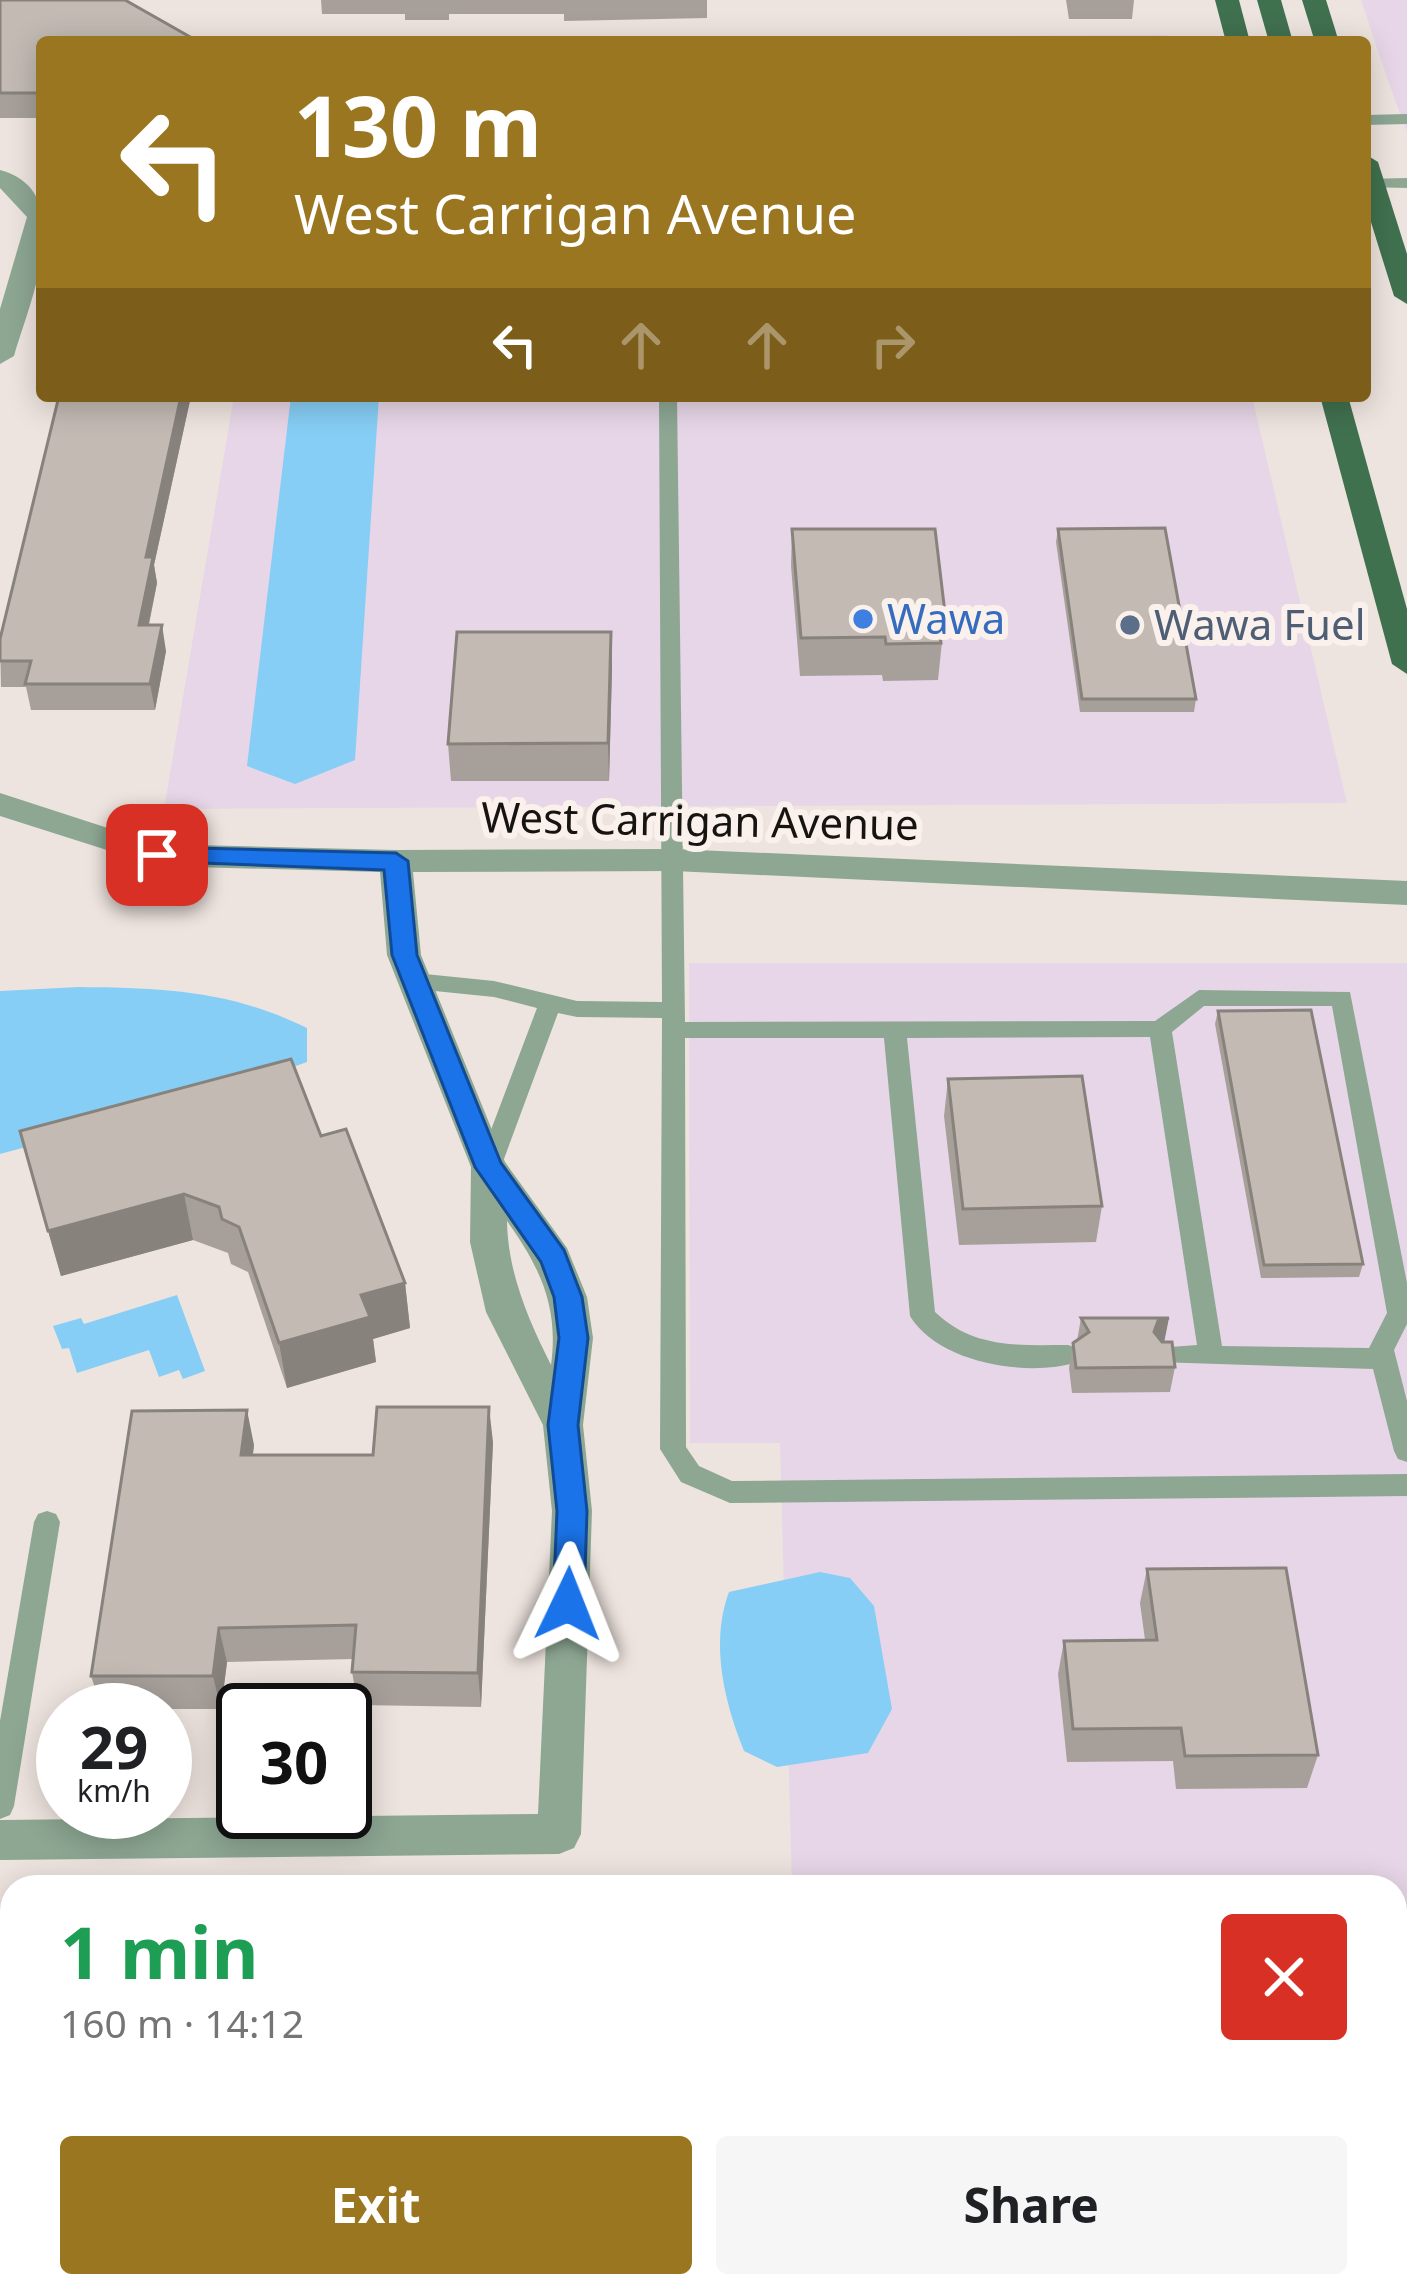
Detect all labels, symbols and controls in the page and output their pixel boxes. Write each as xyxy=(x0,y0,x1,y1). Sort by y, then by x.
text: 130 m xyxy=(294,67,542,182)
icon: left xyxy=(96,84,252,240)
text: West Carrigan Avenue xyxy=(294,176,856,250)
icon: left xyxy=(482,312,548,378)
icon: ahead xyxy=(608,312,674,378)
icon: ahead xyxy=(734,312,800,378)
icon: right xyxy=(860,312,926,378)
place label: Wawa xyxy=(887,589,1005,646)
place label: Wawa Fuel xyxy=(1154,595,1366,652)
marker: Wawa xyxy=(850,606,876,632)
marker: Wawa Fuel xyxy=(1117,612,1143,638)
street label: West Carrigan Avenue xyxy=(481,787,919,852)
pin xyxy=(106,804,208,906)
icon: arrive xyxy=(124,822,190,888)
position arrow xyxy=(505,1541,631,1667)
speed limit sign: 30 xyxy=(216,1683,372,1839)
text: 29 xyxy=(80,1705,148,1787)
text: km/h xyxy=(77,1770,151,1811)
text: 1 min xyxy=(60,1902,258,2000)
button: close xyxy=(1221,1914,1347,2040)
text: 160 m · 14:12 xyxy=(60,1996,304,2049)
button: Exit xyxy=(60,2136,692,2274)
button: Share xyxy=(716,2136,1347,2274)

